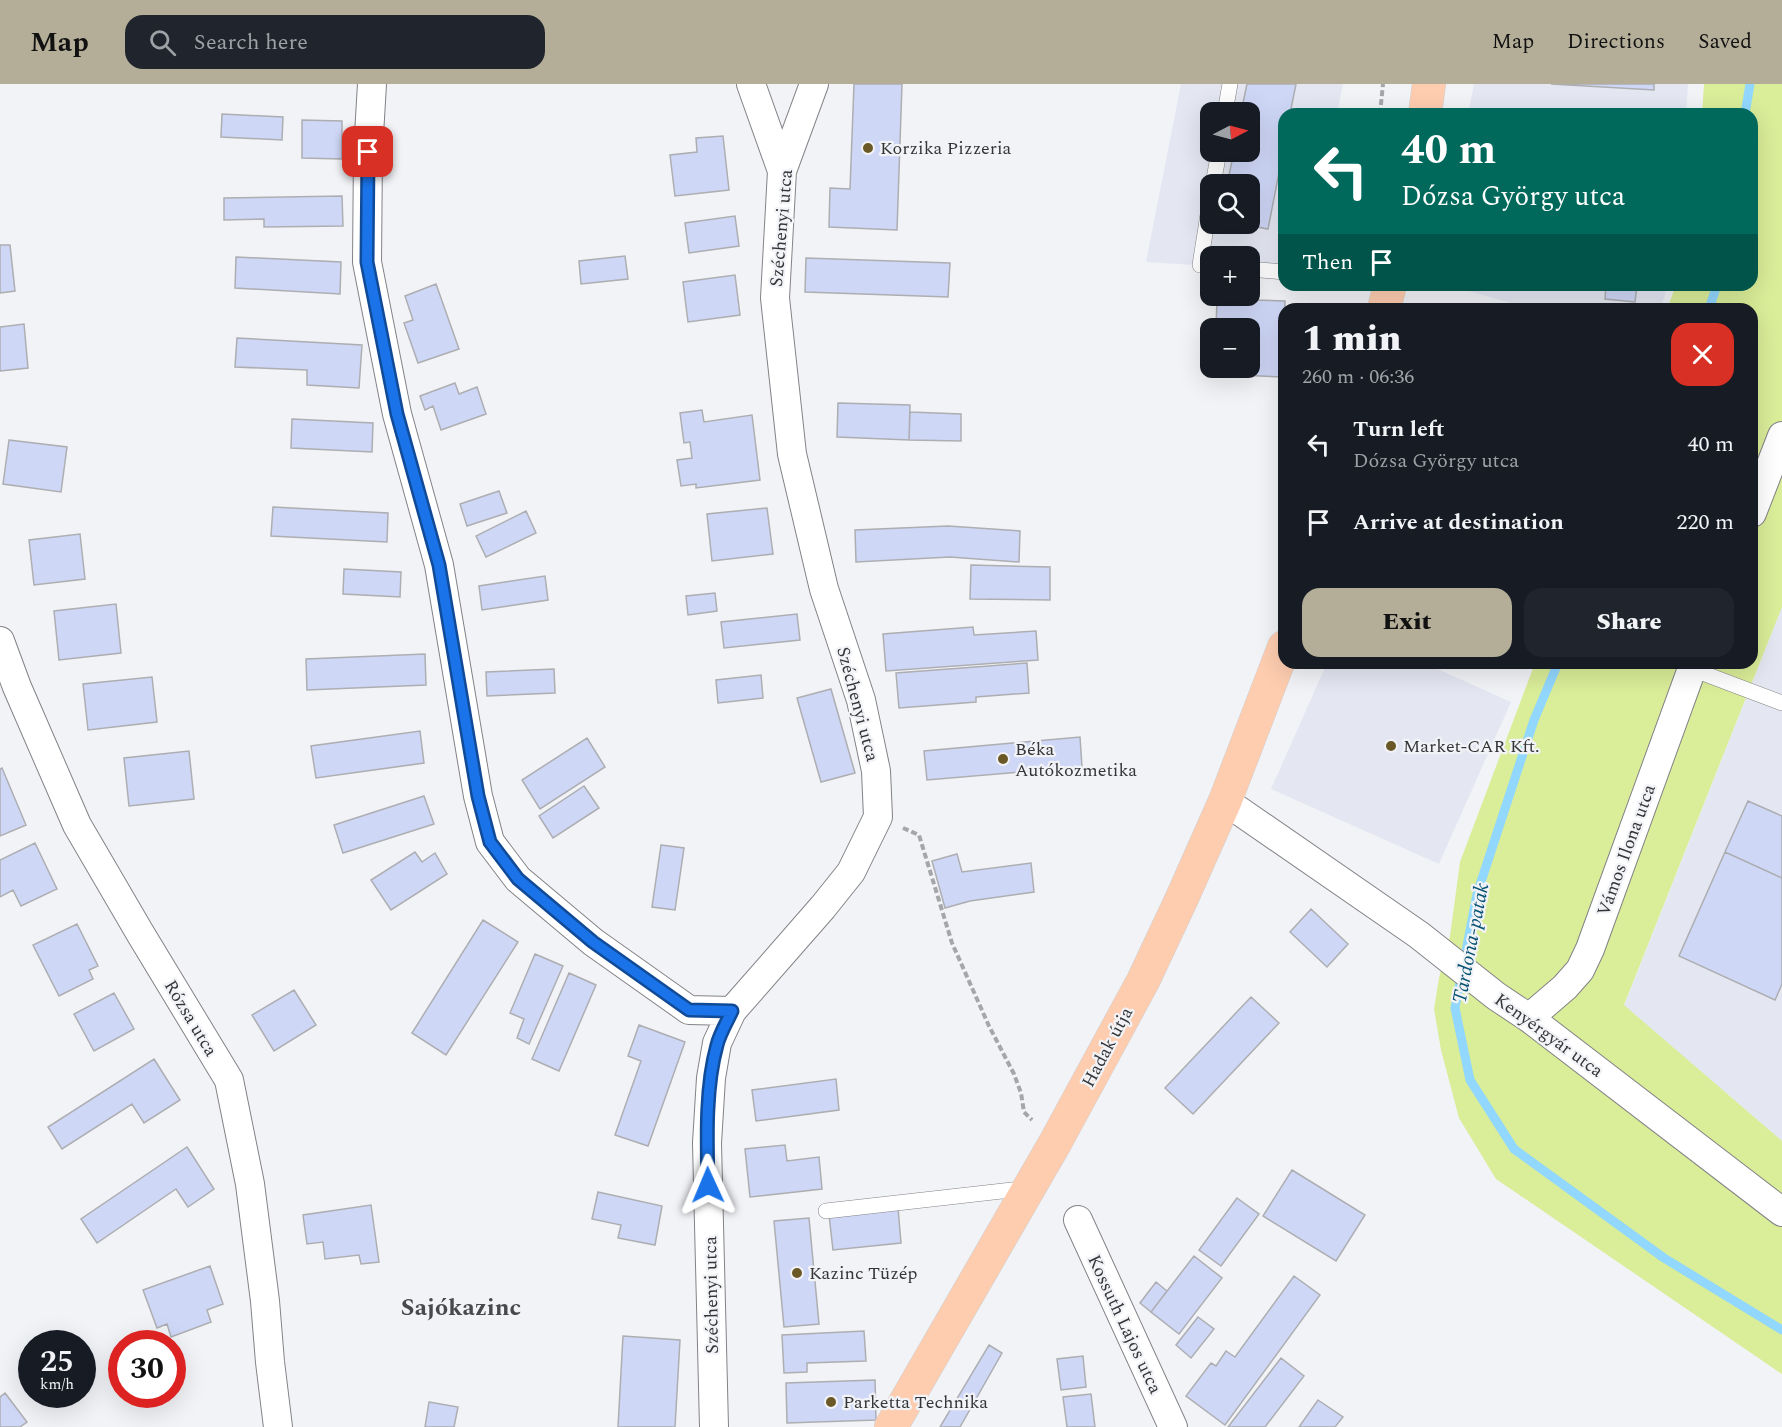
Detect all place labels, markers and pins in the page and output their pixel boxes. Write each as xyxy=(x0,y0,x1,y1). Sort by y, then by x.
pin xyxy=(342,126,393,177)
place label: Korzika Pizzeria xyxy=(880,135,1012,162)
marker: Korzika Pizzeria xyxy=(861,141,875,155)
place label: Market-CAR Kft. xyxy=(1403,733,1539,760)
place label: Béka Autókozmetika xyxy=(1015,736,1137,784)
marker: Market-CAR Kft. xyxy=(1384,739,1398,753)
marker: Béka Autókozmetika xyxy=(996,752,1010,766)
place label: Kazinc Tüzép xyxy=(809,1260,918,1287)
marker: Kazinc Tüzép xyxy=(790,1266,804,1280)
place label: Parketta Technika xyxy=(843,1389,988,1416)
marker: Parketta Technika xyxy=(824,1395,838,1409)

